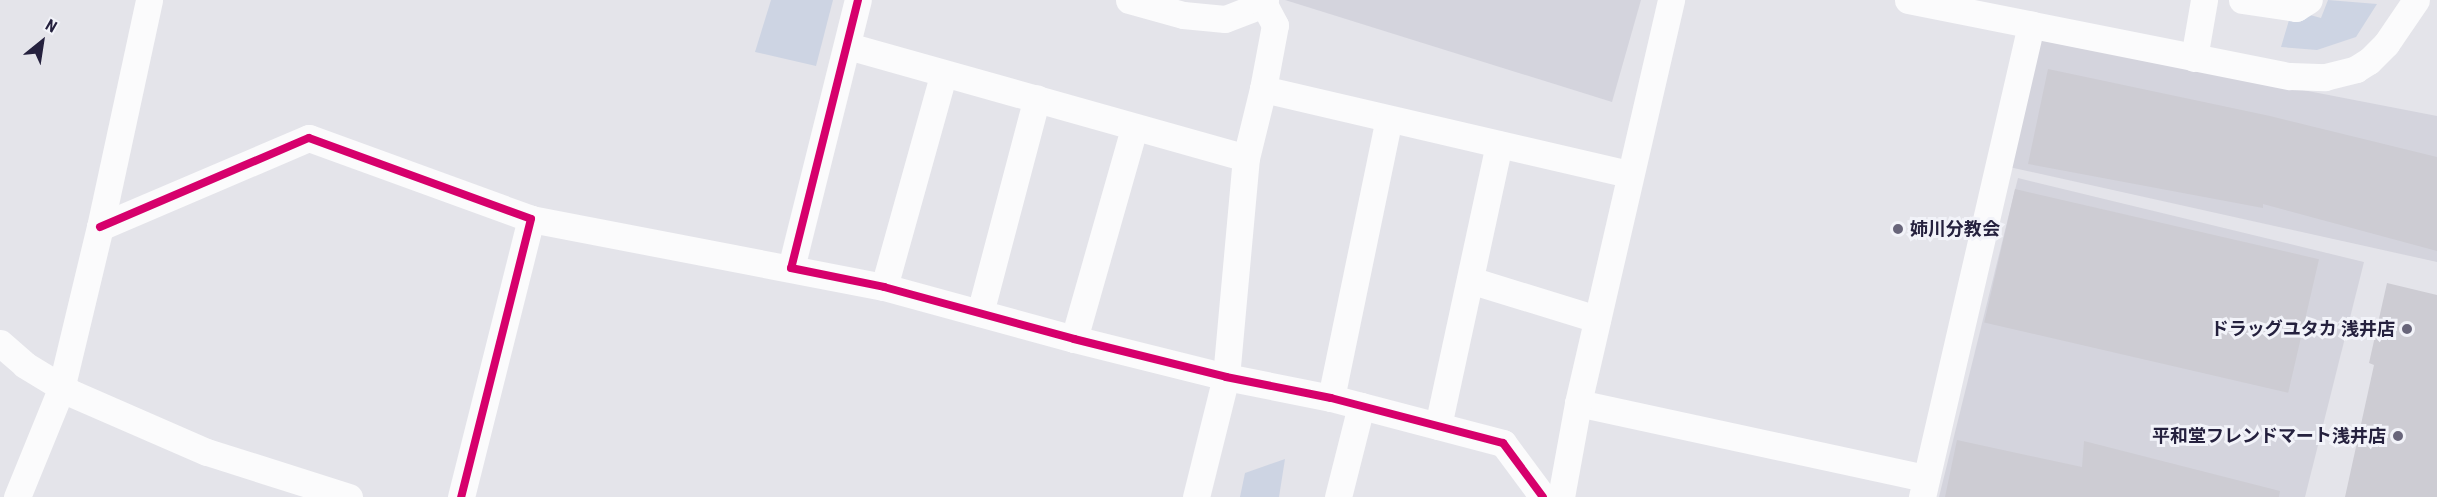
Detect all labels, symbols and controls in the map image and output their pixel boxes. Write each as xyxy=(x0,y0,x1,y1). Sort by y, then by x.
north arrow xyxy=(12,12,72,72)
text: N xyxy=(42,15,60,37)
place label: 姉川分教会 xyxy=(1910,218,2000,240)
marker: 姉川分教会 xyxy=(1891,222,1905,236)
place label: ドラッグユタカ 浅井店 xyxy=(2211,318,2395,340)
marker: ドラッグユタカ 浅井店 xyxy=(2400,322,2414,336)
place label: 平和堂フレンドマート浅井店 xyxy=(2152,425,2386,447)
marker: 平和堂フレンドマート浅井店 xyxy=(2391,429,2405,443)

